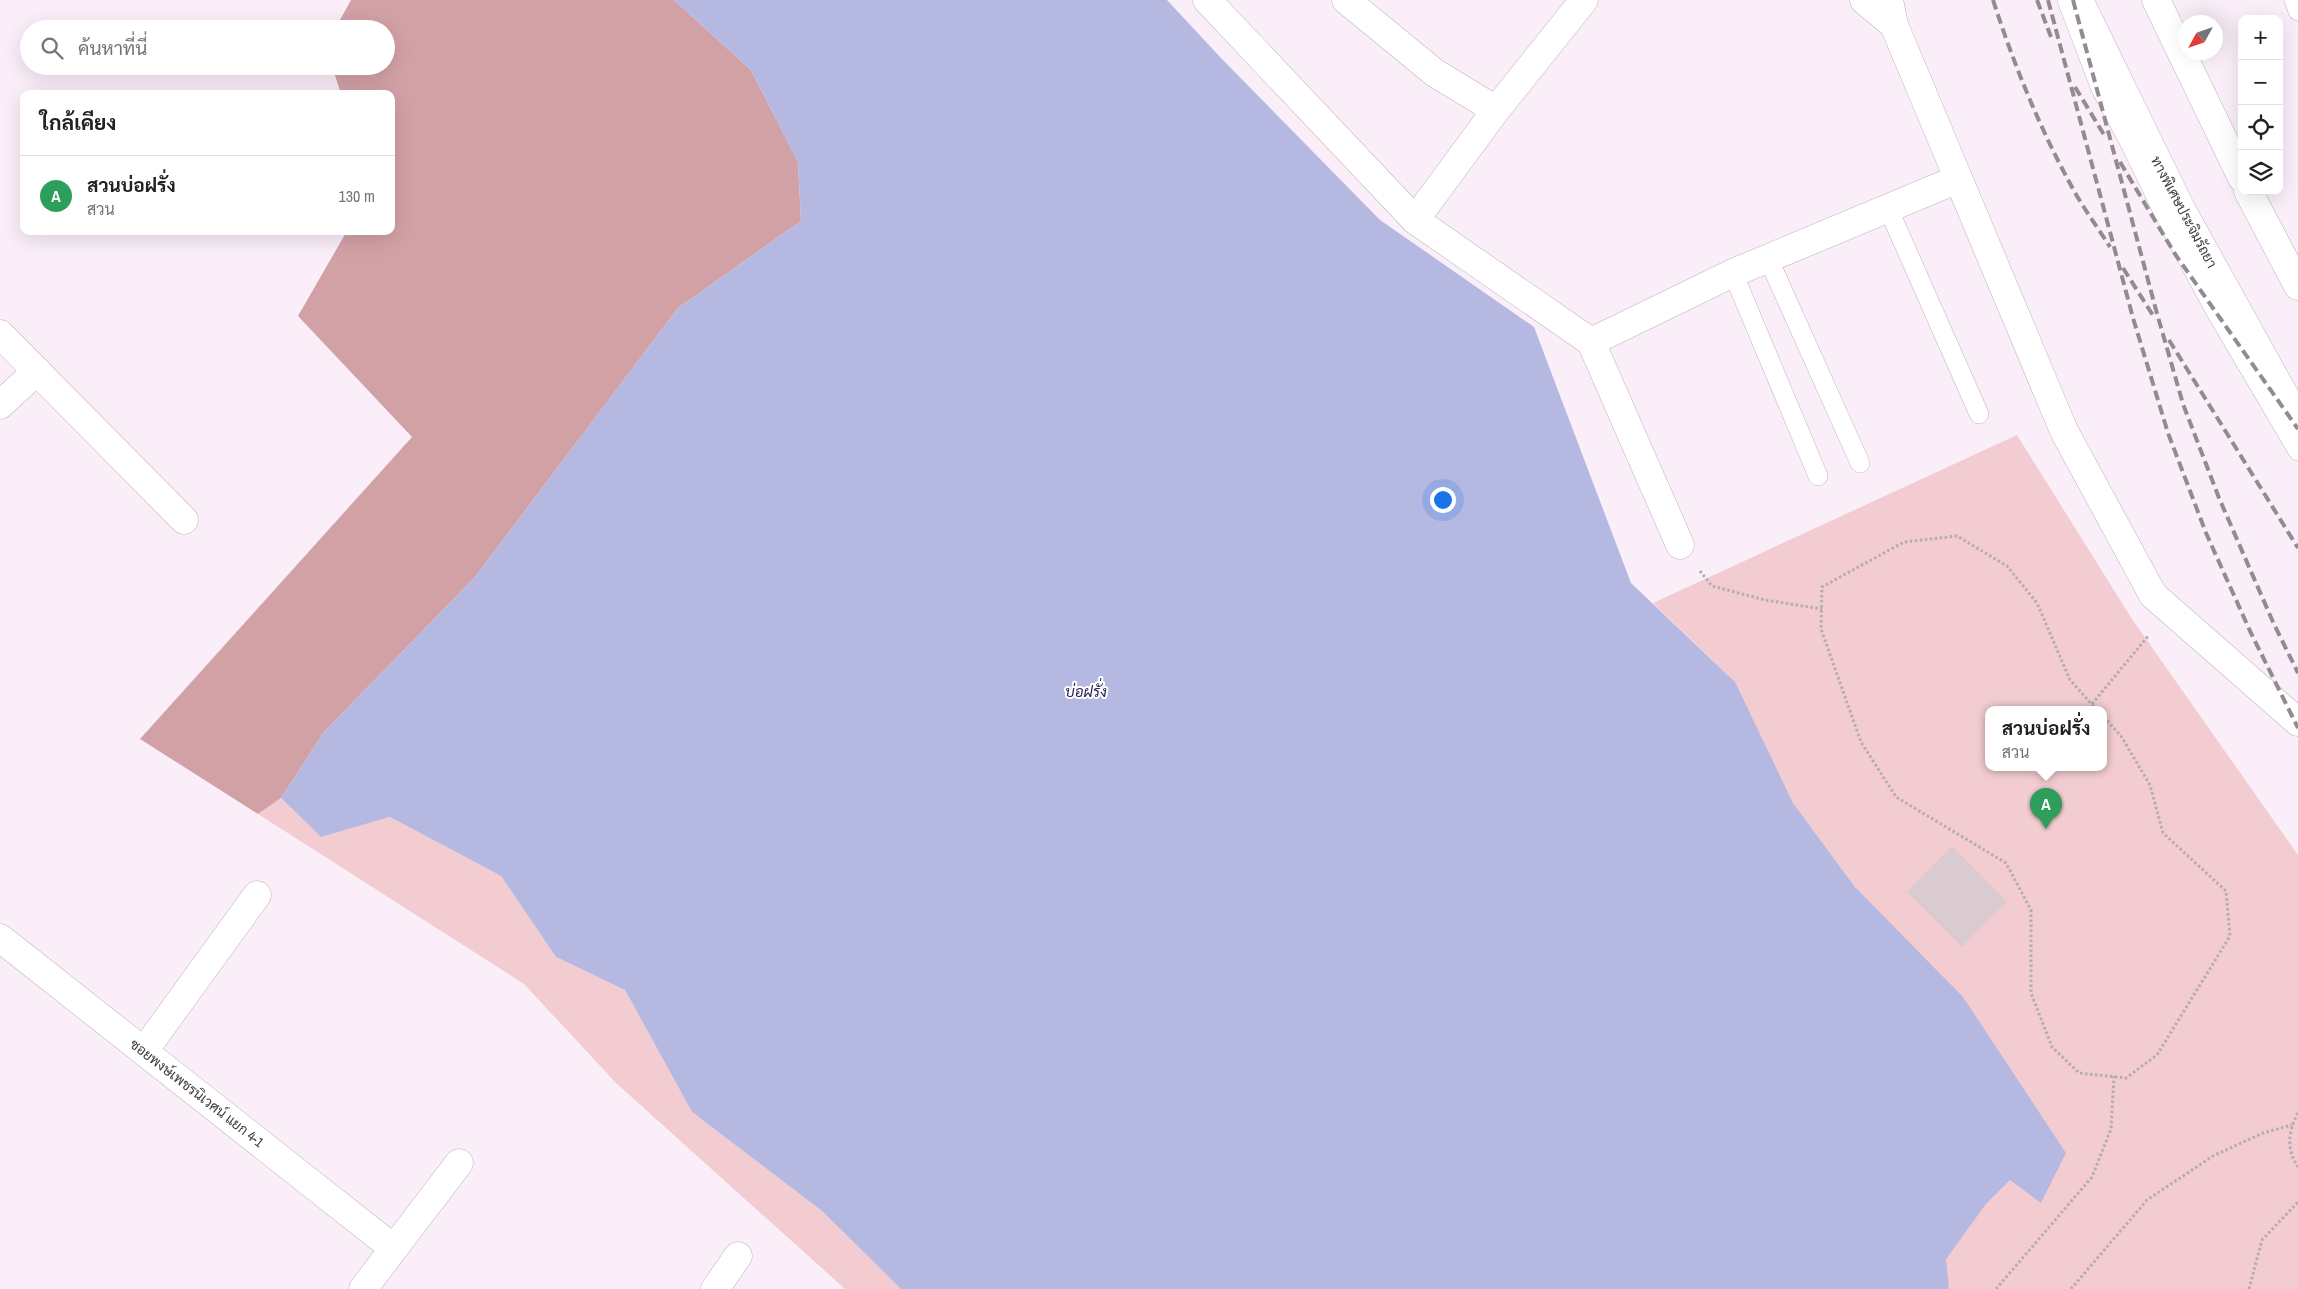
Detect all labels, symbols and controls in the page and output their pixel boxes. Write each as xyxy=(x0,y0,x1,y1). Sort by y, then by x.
north arrow xyxy=(2178,15,2223,60)
map controls xyxy=(2238,15,2283,195)
button: + xyxy=(2238,15,2283,60)
search box xyxy=(20,20,395,75)
icon: search xyxy=(38,34,66,62)
text: ค้นหาที่นี่ xyxy=(78,35,147,61)
button: − xyxy=(2238,60,2283,105)
button: locate xyxy=(2238,105,2283,150)
text: ใกล้เคียง xyxy=(40,108,116,137)
button: layers xyxy=(2238,150,2283,195)
street label: ทางพิเศษประจิมรัถยา xyxy=(2147,153,2221,271)
text: สวนบ่อฝรั่ง xyxy=(87,172,176,198)
text: A xyxy=(51,185,61,207)
text: 130 m xyxy=(339,185,375,207)
text: สวน xyxy=(87,198,115,220)
your location xyxy=(1430,487,1456,513)
water label: บ่อฝรั่ง xyxy=(1065,677,1107,702)
popup xyxy=(1985,706,2107,771)
text: สวนบ่อฝรั่ง xyxy=(2002,715,2090,741)
text: สวน xyxy=(2002,741,2029,763)
pin: A xyxy=(2030,788,2062,829)
street label: ซอยพงษ์เพชรนิเวศน์ แยก 4-1 xyxy=(126,1035,268,1151)

